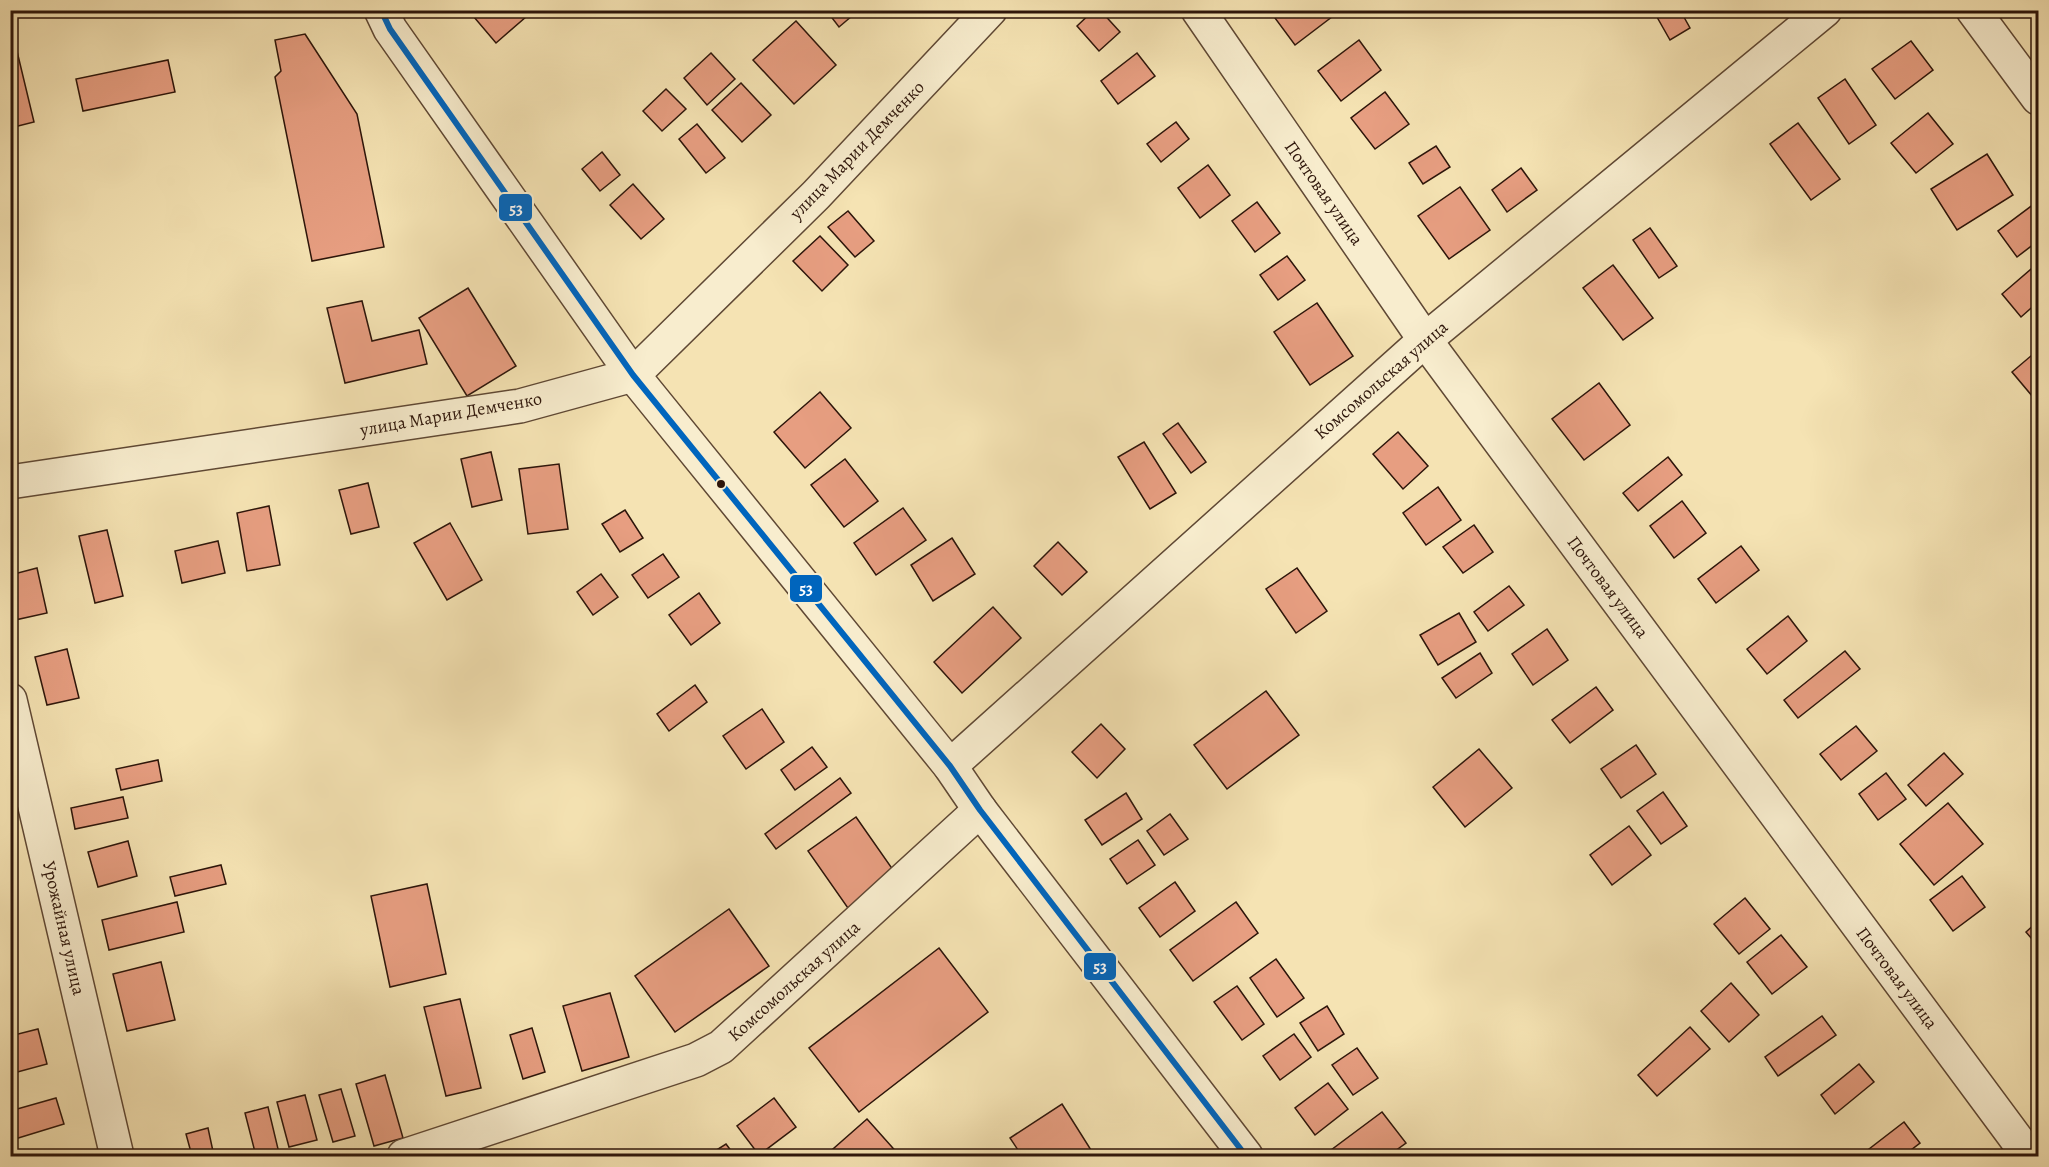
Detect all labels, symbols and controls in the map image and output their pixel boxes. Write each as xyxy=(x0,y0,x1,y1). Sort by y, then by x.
street label: улица Марии Демченко xyxy=(784,75,930,225)
street label: Почтовая улица xyxy=(1279,136,1369,251)
line badge: 53 xyxy=(498,193,533,222)
text: 53 xyxy=(509,198,523,220)
street label: Комсомольская улица xyxy=(1309,315,1454,445)
street label: улица Марии Демченко xyxy=(357,386,544,442)
unlabelled marker xyxy=(715,478,727,490)
street label: Почтовая улица xyxy=(1562,531,1655,644)
line badge: 53 xyxy=(789,574,823,603)
text: 53 xyxy=(799,578,813,600)
street label: Урожайная улица xyxy=(37,859,91,998)
street label: Комсомольская улица xyxy=(723,915,866,1047)
street label: Почтовая улица xyxy=(1851,922,1944,1035)
line badge: 53 xyxy=(1083,952,1117,981)
text: 53 xyxy=(1093,956,1107,978)

